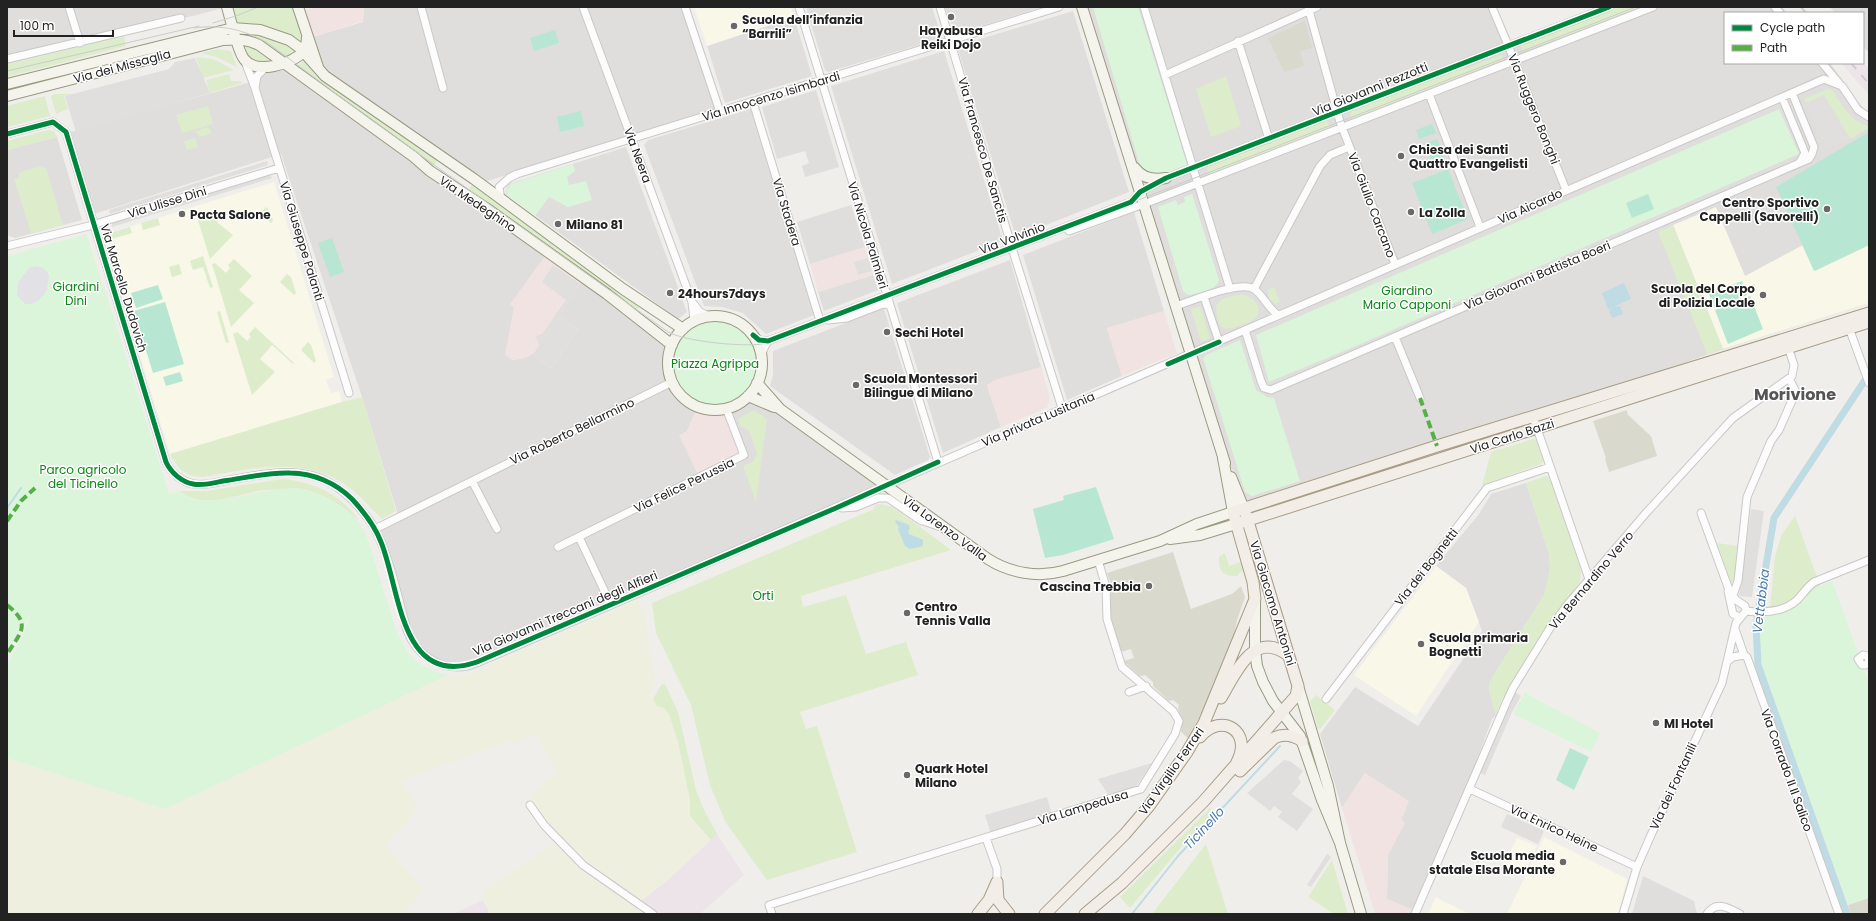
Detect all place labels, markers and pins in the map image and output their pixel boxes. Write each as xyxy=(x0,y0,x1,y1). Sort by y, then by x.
place label: Scuola dell’infanzia “Barrili” xyxy=(742,11,863,42)
marker: Hayabusa Reiki Dojo xyxy=(946,12,956,22)
marker: Scuola dell’infanzia “Barrili” xyxy=(729,21,739,31)
place label: Hayabusa Reiki Dojo xyxy=(919,22,983,53)
place label: Chiesa dei Santi Quattro Evangelisti xyxy=(1409,141,1528,172)
marker: Chiesa dei Santi Quattro Evangelisti xyxy=(1396,151,1406,161)
place label: Centro Sportivo Cappelli (Savorelli) xyxy=(1700,194,1819,225)
place label: La Zolla xyxy=(1419,204,1465,221)
marker: Centro Sportivo Cappelli (Savorelli) xyxy=(1822,204,1832,214)
place label: Pacta Salone xyxy=(190,206,271,223)
marker: La Zolla xyxy=(1406,207,1416,217)
marker: Pacta Salone xyxy=(177,209,187,219)
place label: Milano 81 xyxy=(566,216,623,233)
marker: Milano 81 xyxy=(553,219,563,229)
place label: Scuola del Corpo di Polizia Locale xyxy=(1651,280,1756,311)
place label: 24hours7days xyxy=(678,285,766,302)
marker: 24hours7days xyxy=(665,288,675,298)
marker: Scuola del Corpo di Polizia Locale xyxy=(1758,290,1768,300)
place label: Sechi Hotel xyxy=(895,324,963,341)
marker: Sechi Hotel xyxy=(882,327,892,337)
place label: Scuola Montessori Bilingue di Milano xyxy=(864,370,977,401)
marker: Scuola Montessori Bilingue di Milano xyxy=(851,380,861,390)
place label: Cascina Trebbia xyxy=(1040,578,1141,595)
marker: Cascina Trebbia xyxy=(1144,581,1154,591)
place label: Centro Tennis Valla xyxy=(915,598,991,629)
marker: Centro Tennis Valla xyxy=(902,608,912,618)
place label: Scuola primaria Bognetti xyxy=(1429,629,1528,660)
marker: Scuola primaria Bognetti xyxy=(1416,639,1426,649)
place label: MI Hotel xyxy=(1664,715,1713,732)
marker: MI Hotel xyxy=(1651,718,1661,728)
place label: Quark Hotel Milano xyxy=(915,760,988,791)
marker: Quark Hotel Milano xyxy=(902,770,912,780)
place label: Scuola media statale Elsa Morante xyxy=(1429,847,1556,878)
marker: Scuola media statale Elsa Morante xyxy=(1558,857,1568,867)

